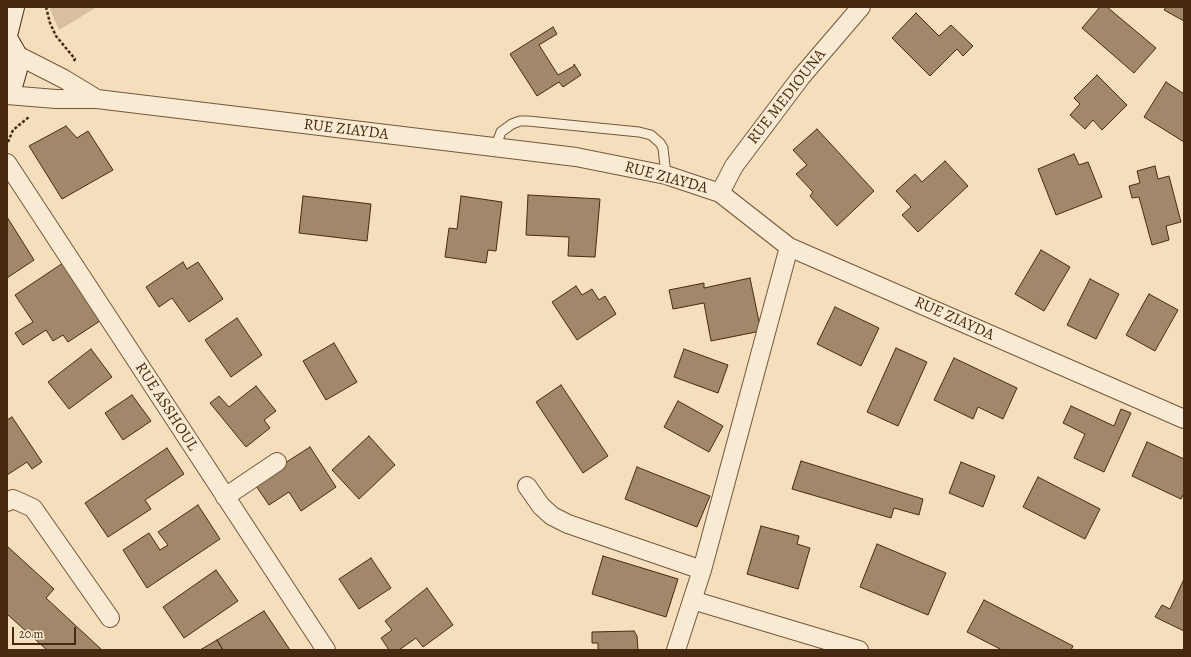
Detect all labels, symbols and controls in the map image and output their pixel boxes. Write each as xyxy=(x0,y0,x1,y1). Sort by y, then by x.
street label: RUE MEDIOUNA xyxy=(744,46,830,148)
street label: RUE ZIAYDA xyxy=(302,115,390,145)
street label: RUE ZIAYDA xyxy=(622,158,710,198)
street label: RUE ZIAYDA xyxy=(911,293,997,345)
street label: RUE ASSHOUL xyxy=(130,359,202,455)
scale bar xyxy=(14,619,78,645)
text: 20 m xyxy=(19,626,43,642)

